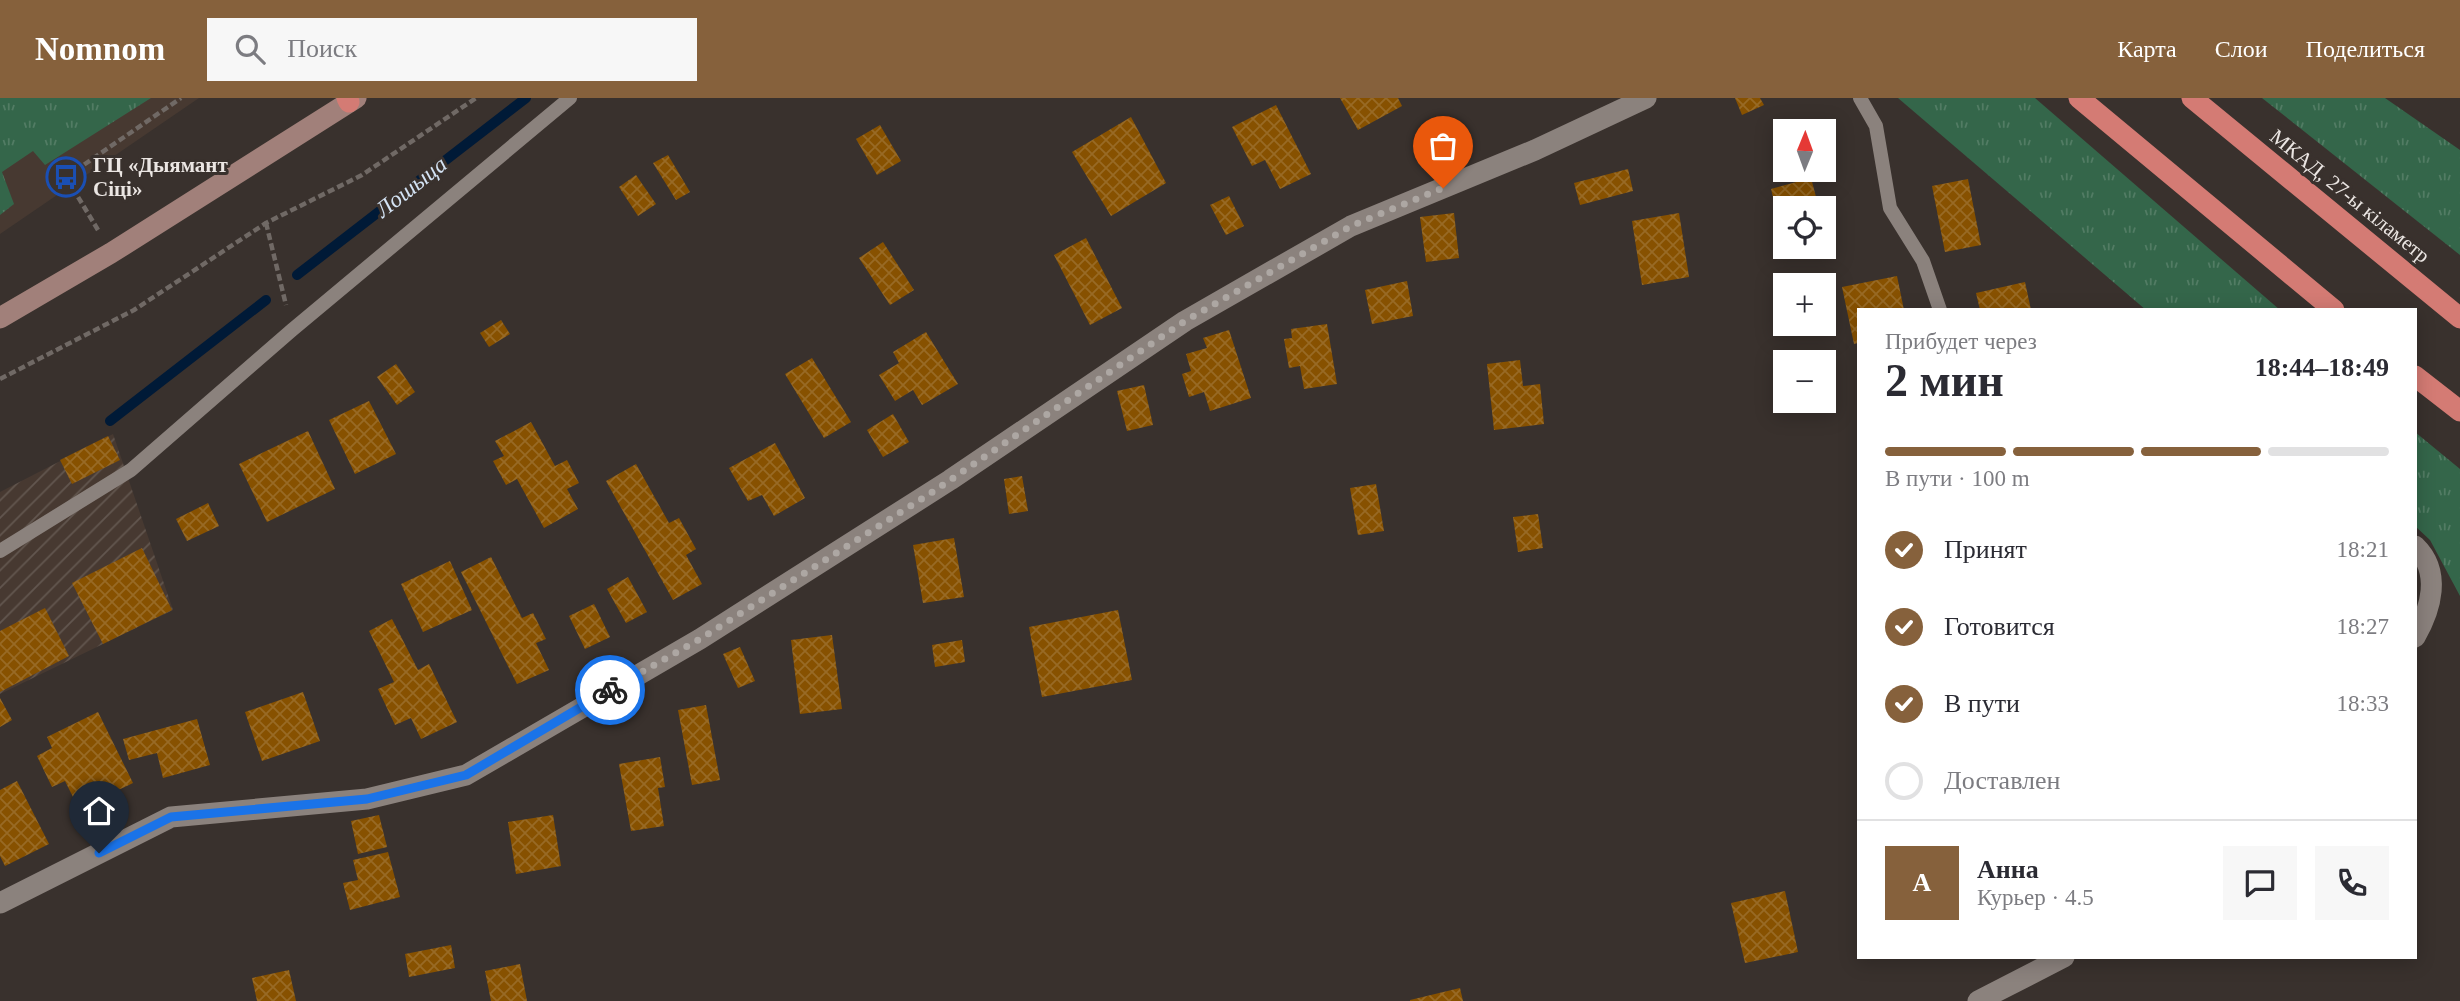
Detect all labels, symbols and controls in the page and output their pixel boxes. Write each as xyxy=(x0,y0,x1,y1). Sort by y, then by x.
search box xyxy=(207,18,697,81)
icon: search xyxy=(231,30,269,68)
text: Nomnom xyxy=(35,31,165,67)
text: Поиск xyxy=(287,34,357,63)
text: Карта xyxy=(2117,36,2177,62)
text: Слои xyxy=(2215,36,2268,62)
text: Поделиться xyxy=(2306,36,2425,62)
pin xyxy=(1413,116,1473,188)
north arrow xyxy=(1773,119,1836,182)
map controls xyxy=(1773,119,1836,413)
street label: МКАД, 27-ы кіламетр xyxy=(2265,124,2435,268)
icon: bag xyxy=(1424,127,1462,165)
water label: Лошыца xyxy=(370,152,452,223)
place label: ГЦ «Дыямант Сіці» xyxy=(93,153,228,201)
bus stop icon: ГЦ «Дыямант Сіці» xyxy=(45,156,87,198)
button: locate xyxy=(1773,196,1836,259)
button: + xyxy=(1773,273,1836,336)
text: Прибудет через xyxy=(1885,329,2037,354)
button: − xyxy=(1773,350,1836,413)
text: 18:44–18:49 xyxy=(2255,353,2389,382)
text: 2 мин xyxy=(1885,355,2004,406)
text: В пути · 100 m xyxy=(1885,466,2030,491)
icon: check xyxy=(1885,531,1923,569)
text: Принят xyxy=(1944,535,2027,564)
text: 18:21 xyxy=(2337,537,2389,562)
icon: check xyxy=(1885,608,1923,646)
text: Готовится xyxy=(1944,612,2055,641)
text: 18:27 xyxy=(2337,614,2389,639)
courier xyxy=(575,655,645,725)
icon: bike xyxy=(591,671,629,709)
icon: check xyxy=(1885,685,1923,723)
text: В пути xyxy=(1944,689,2020,718)
text: 18:33 xyxy=(2337,691,2389,716)
text: Доставлен xyxy=(1944,766,2061,795)
pin xyxy=(69,781,129,853)
icon: home xyxy=(80,792,118,830)
button: chat xyxy=(2223,846,2297,920)
button: phone xyxy=(2315,846,2389,920)
text: Анна xyxy=(1977,855,2039,884)
text: А xyxy=(1913,868,1931,897)
text: Курьер · 4.5 xyxy=(1977,885,2094,910)

